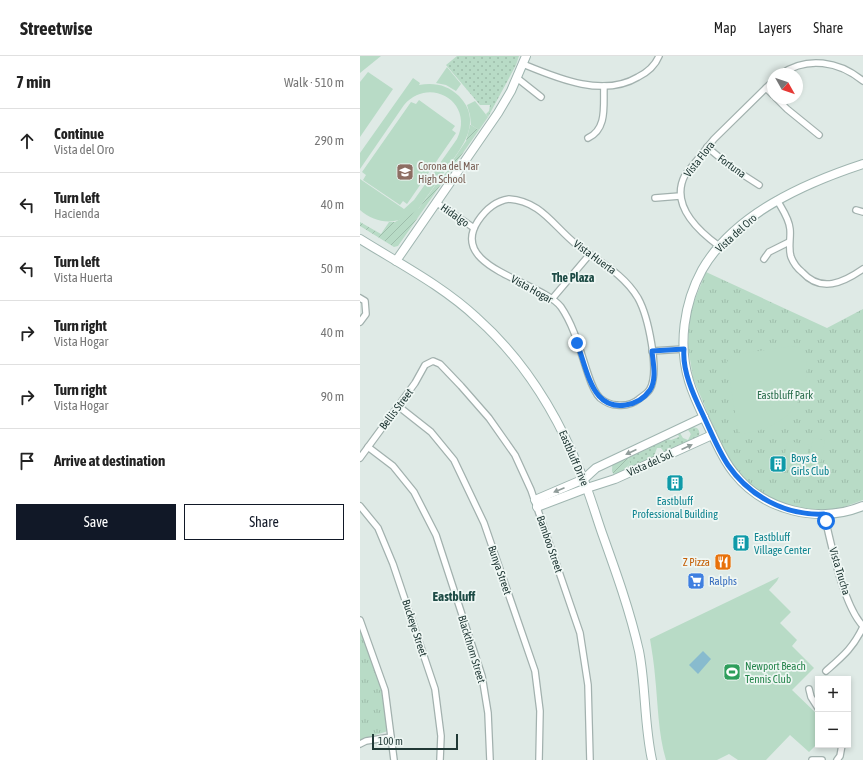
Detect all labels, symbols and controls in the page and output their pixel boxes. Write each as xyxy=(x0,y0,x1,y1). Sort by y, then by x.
text: Streetwise xyxy=(20,17,93,39)
text: Map xyxy=(714,20,736,36)
text: Layers xyxy=(758,20,791,36)
text: Share xyxy=(813,20,843,36)
north arrow xyxy=(767,68,803,104)
text: 7 min xyxy=(16,72,51,92)
text: Walk · 510 m xyxy=(284,75,344,90)
text: Continue xyxy=(54,125,104,142)
icon: ahead xyxy=(16,130,38,152)
text: 290 m xyxy=(315,133,344,148)
street label: Vista Flora xyxy=(681,139,717,179)
text: Vista del Oro xyxy=(54,142,114,157)
street label: Fortuna xyxy=(716,152,748,180)
place label: Corona del Mar High School xyxy=(418,160,480,185)
school or university icon: Corona del Mar High School xyxy=(395,162,415,182)
text: Turn left xyxy=(54,189,100,206)
icon: left xyxy=(16,194,38,216)
text: 40 m xyxy=(321,197,344,212)
street label: Hidalgo xyxy=(439,201,471,229)
text: Hacienda xyxy=(54,206,100,221)
street label: Vista del Oro xyxy=(713,211,759,255)
street label: Vista Huerta xyxy=(571,238,619,276)
text: Turn left xyxy=(54,253,100,270)
icon: left xyxy=(16,258,38,280)
text: 50 m xyxy=(321,261,344,276)
text: Vista Huerta xyxy=(54,270,113,285)
district label: The Plaza xyxy=(552,271,595,285)
street label: Vista Hogar xyxy=(509,273,556,306)
text: Turn right xyxy=(54,317,107,334)
icon: right xyxy=(16,322,38,344)
text: 40 m xyxy=(321,325,344,340)
text: Vista Hogar xyxy=(54,334,108,349)
route end xyxy=(568,334,586,352)
text: Turn right xyxy=(54,381,107,398)
icon: right xyxy=(16,386,38,408)
street label: Bellis Street xyxy=(377,386,415,432)
text: 90 m xyxy=(321,389,344,404)
park label: Eastbluff Park xyxy=(757,389,813,401)
text: Vista Hogar xyxy=(54,398,108,413)
street label: Eastbluff Drive xyxy=(557,428,591,488)
one-way arrow xyxy=(682,443,694,449)
street label: Vista del Sol xyxy=(625,448,675,478)
one-way arrow xyxy=(625,449,637,455)
icon: arrive xyxy=(16,450,38,472)
text: Arrive at destination xyxy=(54,452,165,469)
place label: Boys & Girls Club xyxy=(791,452,829,477)
building icon: Boys & Girls Club xyxy=(768,454,788,474)
building icon: Eastbluff Professional Building xyxy=(665,473,685,493)
one-way arrow xyxy=(554,487,565,493)
place label: Eastbluff Professional Building xyxy=(632,495,718,520)
button: Save xyxy=(16,504,176,540)
button: Share xyxy=(184,504,344,540)
route start xyxy=(817,512,835,530)
street label: Bamboo Street xyxy=(535,514,565,574)
place label: Eastbluff Village Center xyxy=(754,531,811,556)
building icon: Eastbluff Village Center xyxy=(731,533,751,553)
street label: Bunya Street xyxy=(486,544,514,596)
street label: Vista Trucha xyxy=(827,546,853,596)
restaurant icon: Z Pizza xyxy=(713,552,733,572)
place label: Z Pizza xyxy=(683,556,710,568)
supermarket icon: Ralphs xyxy=(686,571,706,591)
place label: Ralphs xyxy=(709,575,737,587)
district label: Eastbluff xyxy=(433,589,476,604)
street label: Buckeye Street xyxy=(400,598,430,658)
street label: Blackthorn Street xyxy=(456,614,488,684)
place label: Newport Beach Tennis Club xyxy=(745,660,806,685)
sports icon: Newport Beach Tennis Club xyxy=(722,662,742,682)
map controls xyxy=(815,676,851,748)
button: + xyxy=(815,676,851,712)
button: − xyxy=(815,712,851,748)
scale bar xyxy=(372,732,458,751)
text: 100 m xyxy=(378,735,403,747)

